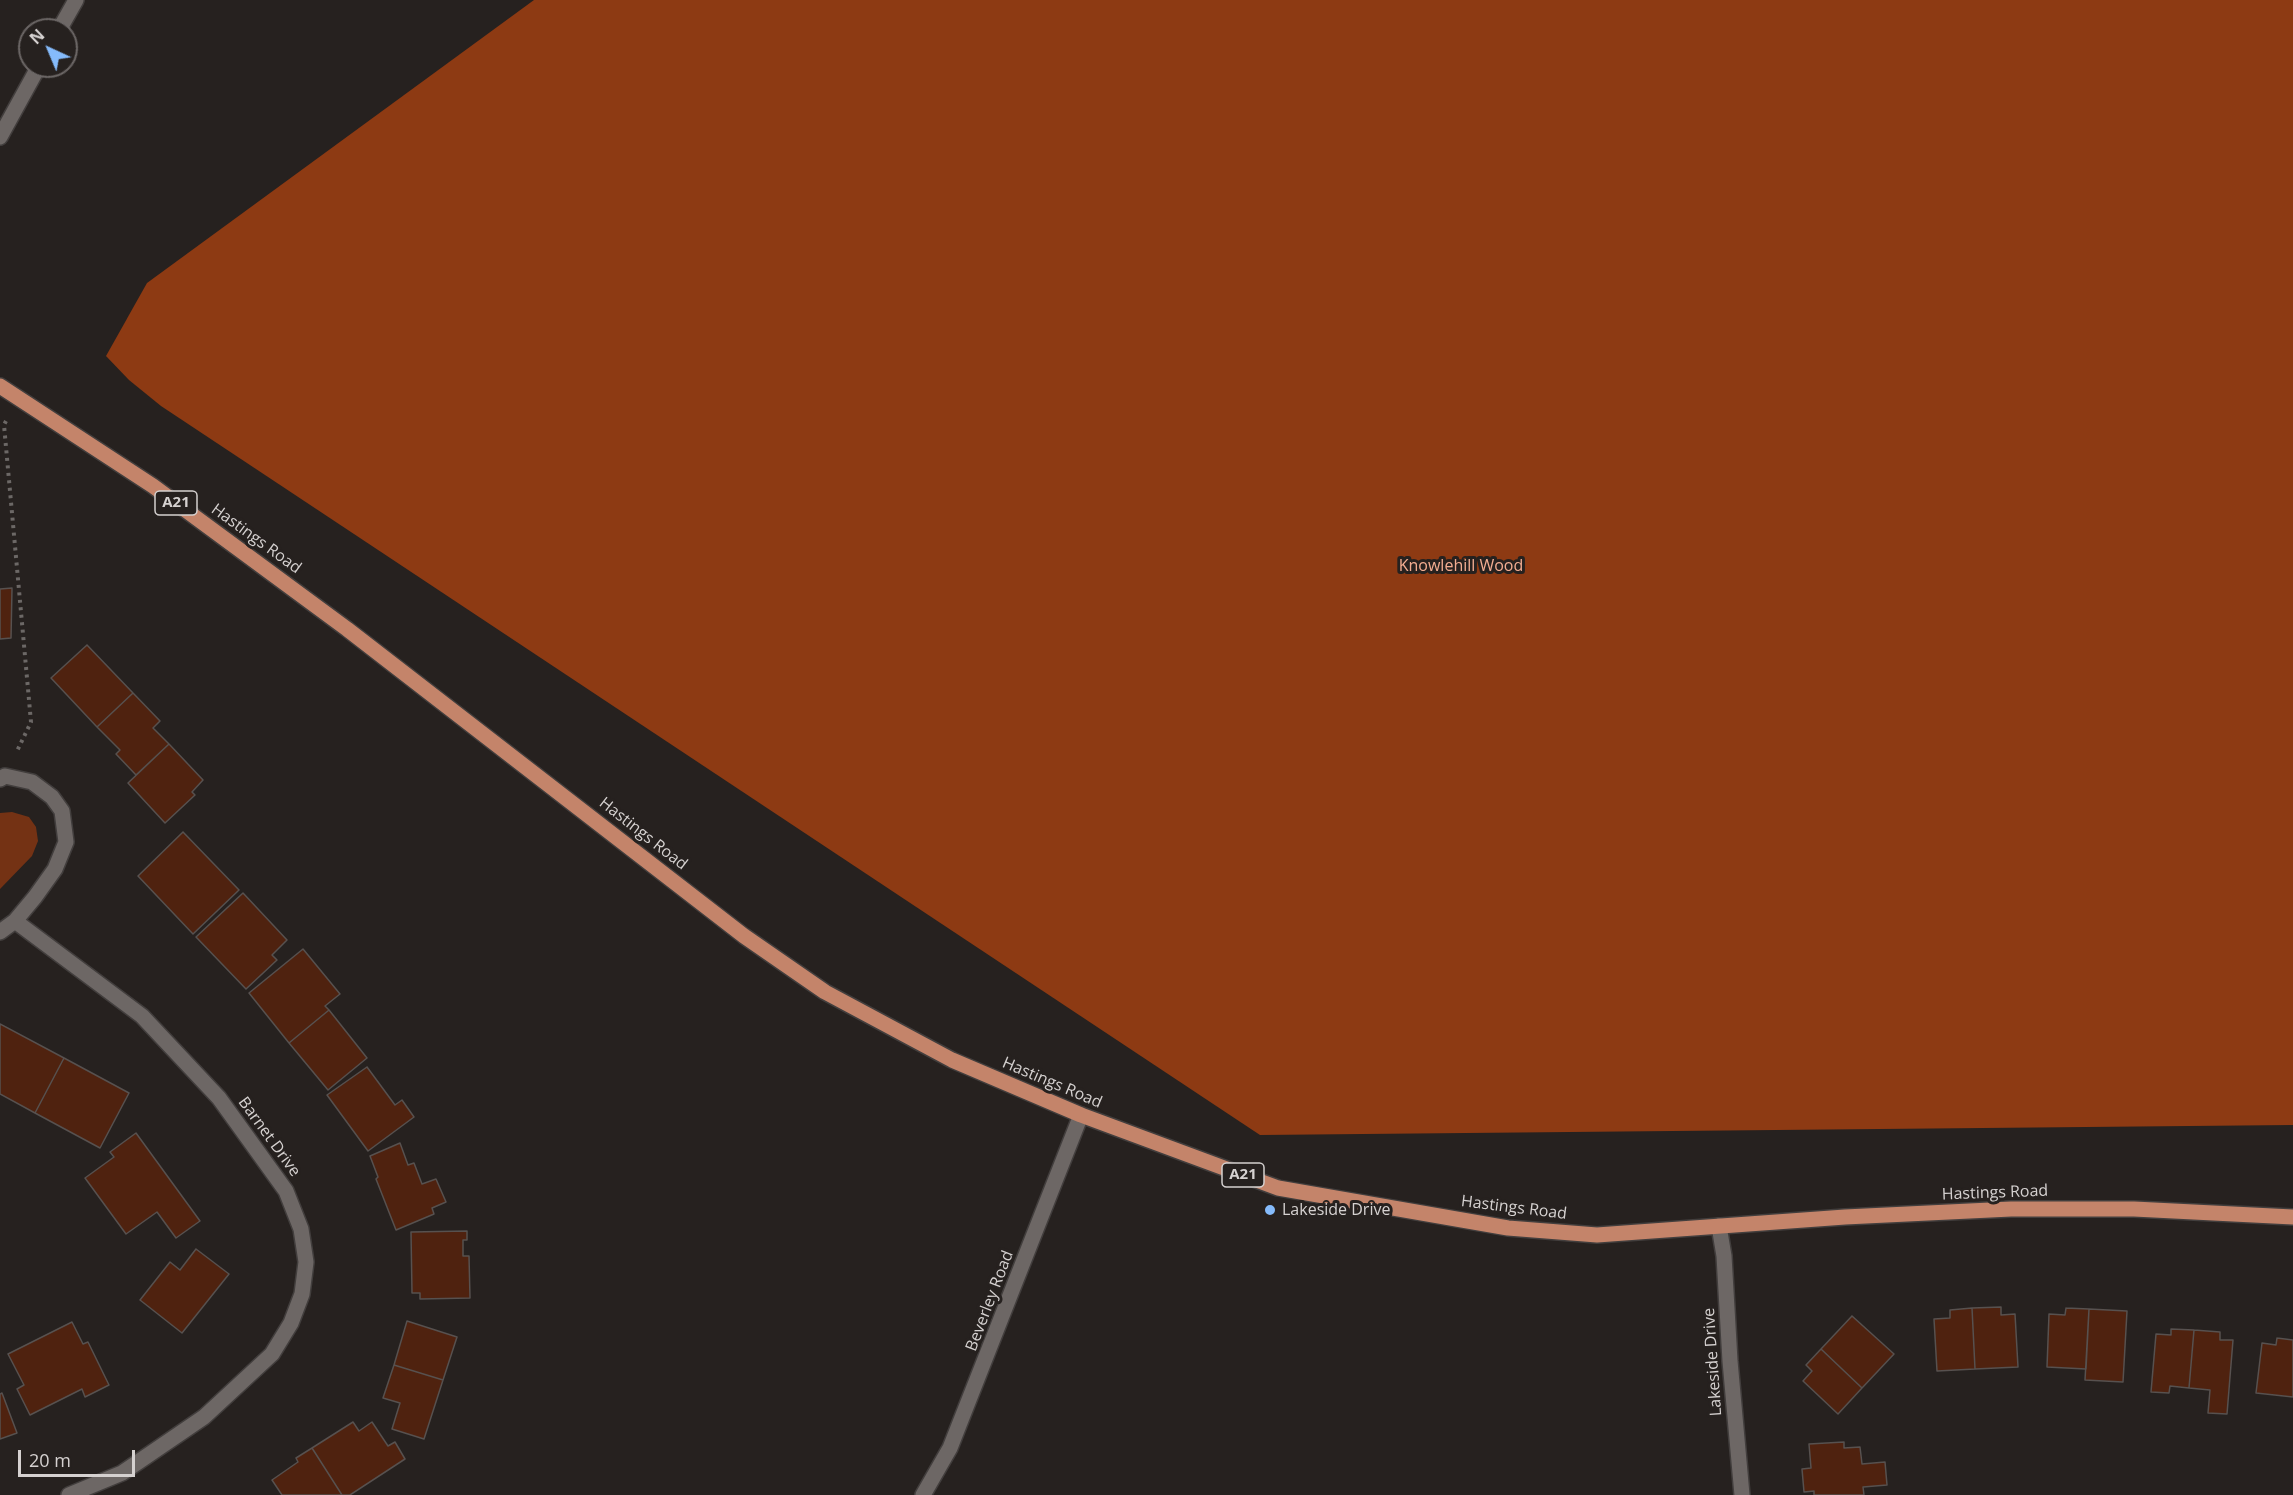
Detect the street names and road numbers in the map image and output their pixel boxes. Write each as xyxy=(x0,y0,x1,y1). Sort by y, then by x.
road number: A21 xyxy=(155,491,197,515)
street label: Hastings Road xyxy=(207,500,305,578)
street label: Hastings Road xyxy=(595,794,691,874)
street label: Hastings Road xyxy=(999,1053,1105,1113)
street label: Barnet Drive xyxy=(234,1094,304,1180)
road number: A21 xyxy=(1222,1163,1264,1187)
street label: Hastings Road xyxy=(1941,1182,2049,1204)
street label: Hastings Road xyxy=(1460,1192,1568,1224)
street label: Beverley Road xyxy=(962,1248,1018,1354)
street label: Lakeside Drive xyxy=(1700,1307,1726,1417)

